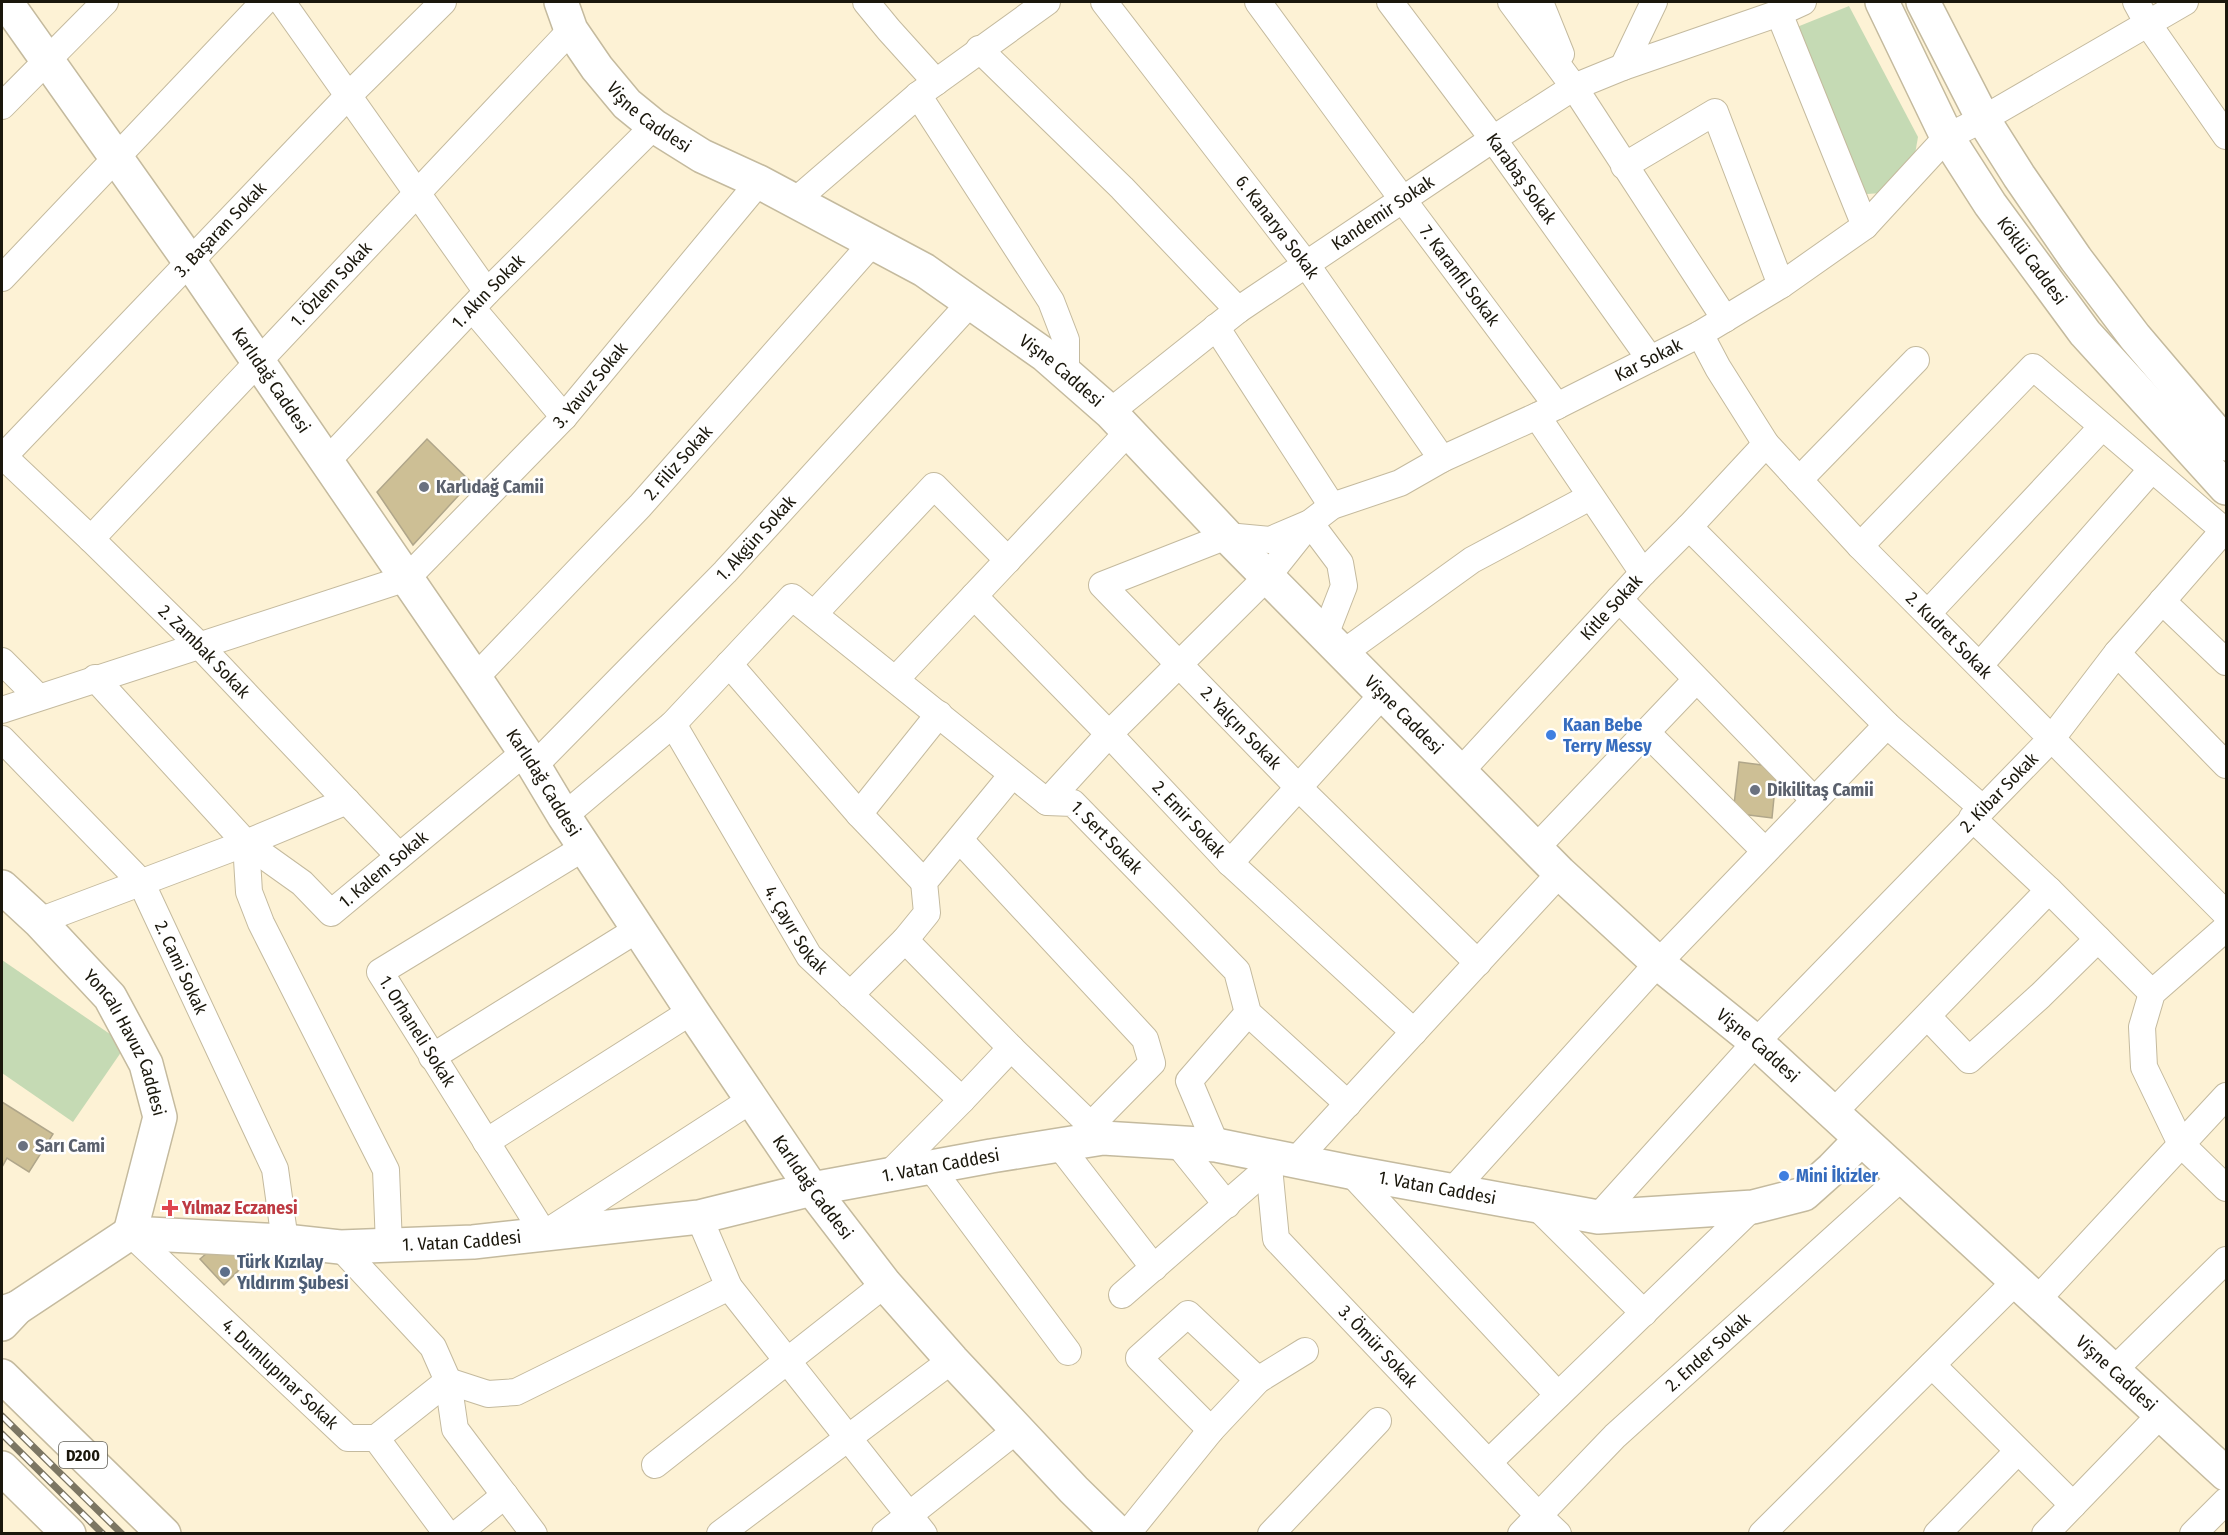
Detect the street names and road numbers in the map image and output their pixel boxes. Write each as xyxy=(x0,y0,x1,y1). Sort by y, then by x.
street label: Vişne Caddesi xyxy=(602,77,695,157)
street label: Karabaş Sokak xyxy=(1481,129,1561,229)
street label: Kandemir Sokak xyxy=(1327,170,1439,255)
street label: 6. Kanarya Sokak xyxy=(1231,171,1324,283)
street label: 3. Başaran Sokak xyxy=(170,177,271,282)
street label: Köklü Caddesi xyxy=(1992,212,2071,309)
street label: 7. Karanfil Sokak xyxy=(1415,221,1505,331)
street label: 1. Özlem Sokak xyxy=(286,237,377,331)
street label: 1. Akın Sokak xyxy=(447,249,530,333)
street label: Karlıdağ Caddesi xyxy=(227,323,315,437)
street label: Vişne Caddesi xyxy=(1015,329,1108,412)
street label: Kar Sokak xyxy=(1611,334,1686,386)
street label: 3. Yavuz Sokak xyxy=(548,337,633,433)
street label: 2. Filiz Sokak xyxy=(639,420,717,505)
street label: 1. Akgün Sokak xyxy=(711,490,801,586)
street label: Kitle Sokak xyxy=(1576,570,1647,645)
street label: 2. Kudret Sokak xyxy=(1901,587,1997,684)
street label: 2. Zambak Sokak xyxy=(154,600,255,703)
street label: Vişne Caddesi xyxy=(1360,671,1448,759)
street label: 2. Yalçın Sokak xyxy=(1196,682,1286,774)
street label: Karlıdağ Caddesi xyxy=(501,725,586,841)
street label: 2. Kibar Sokak xyxy=(1955,748,2043,837)
street label: 2. Emir Sokak xyxy=(1148,776,1231,863)
street label: 1. Sert Sokak xyxy=(1066,796,1147,879)
street label: 1. Kalem Sokak xyxy=(335,826,433,913)
street label: 4. Çayır Sokak xyxy=(759,882,833,979)
street label: 2. Cami Sokak xyxy=(150,918,212,1018)
street label: Yoncalı Havuz Caddesi xyxy=(79,965,170,1118)
street label: 1. Orhaneli Sokak xyxy=(374,972,460,1091)
street label: Vişne Caddesi xyxy=(1712,1004,1804,1087)
street label: Karlıdağ Caddesi xyxy=(768,1131,858,1244)
street label: 1. Vatan Caddesi xyxy=(880,1144,1001,1187)
street label: 1. Vatan Caddesi xyxy=(1377,1166,1498,1209)
street label: 1. Vatan Caddesi xyxy=(402,1226,522,1256)
street label: 3. Ömür Sokak xyxy=(1334,1301,1423,1393)
street label: 2. Ender Sokak xyxy=(1661,1308,1755,1396)
street label: 4. Dumlupınar Sokak xyxy=(217,1314,343,1434)
street label: Vişne Caddesi xyxy=(2071,1331,2162,1416)
road number: D200 xyxy=(59,1442,107,1468)

